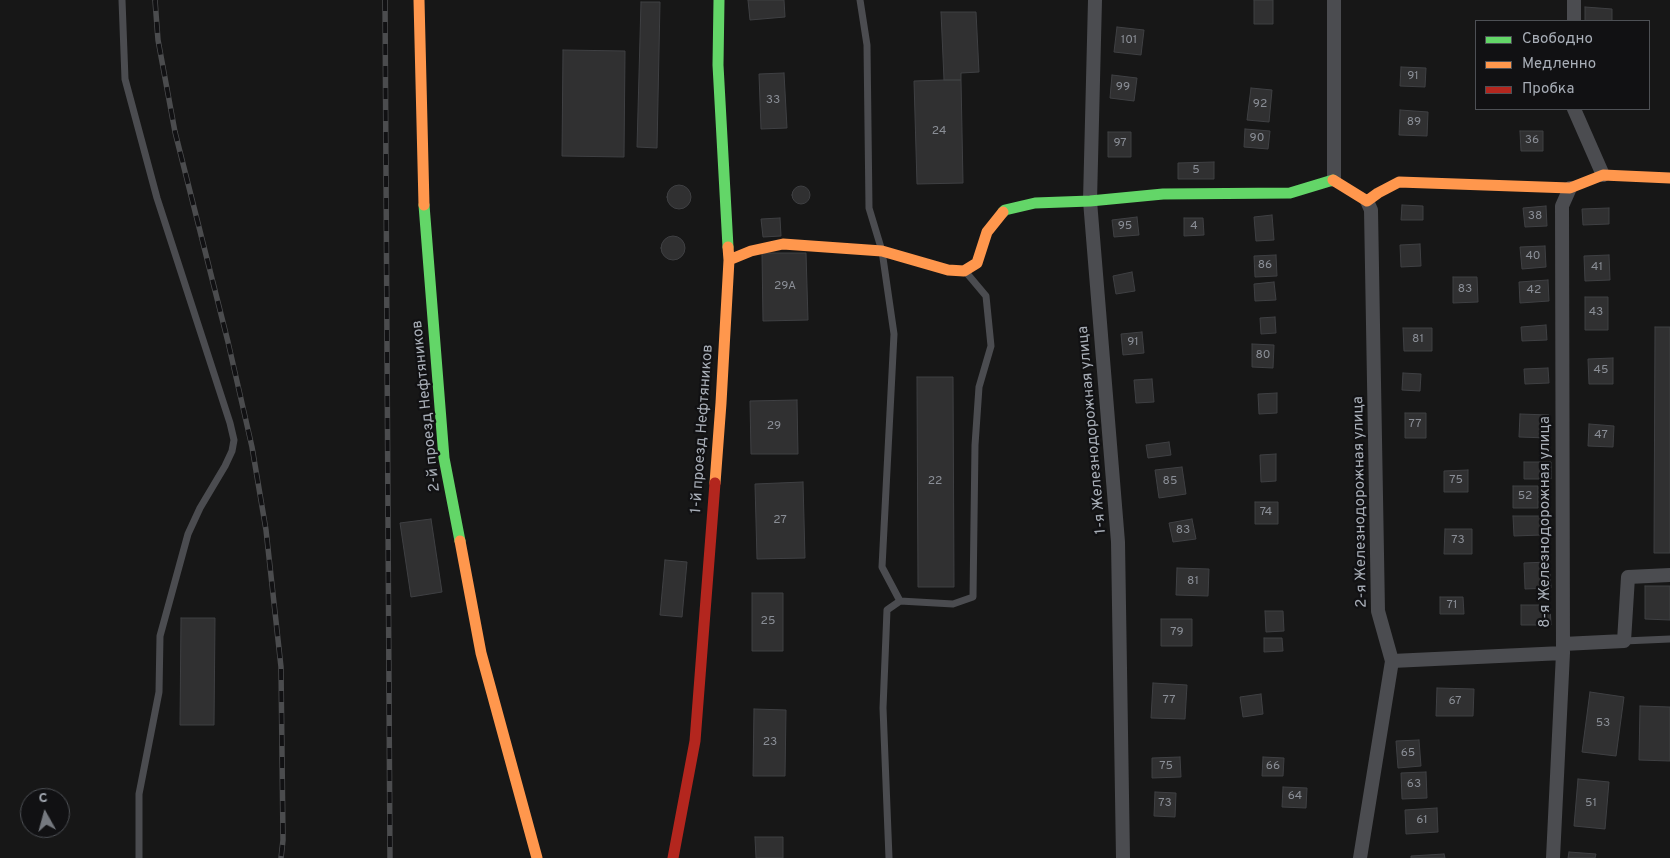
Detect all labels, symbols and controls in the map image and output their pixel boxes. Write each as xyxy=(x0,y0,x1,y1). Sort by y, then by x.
legend xyxy=(1475,20,1650,110)
text: Свободно xyxy=(1522,30,1593,49)
house number: 101 xyxy=(1121,34,1137,48)
text: Медленно xyxy=(1522,55,1596,74)
house number: 91 xyxy=(1407,70,1419,84)
text: Пробка xyxy=(1522,80,1574,99)
house number: 99 xyxy=(1116,81,1130,95)
house number: 33 xyxy=(766,94,780,108)
house number: 92 xyxy=(1253,98,1267,112)
house number: 89 xyxy=(1407,116,1421,130)
house number: 24 xyxy=(932,125,946,139)
house number: 90 xyxy=(1250,132,1264,146)
house number: 36 xyxy=(1525,134,1539,148)
house number: 97 xyxy=(1113,137,1127,151)
house number: 5 xyxy=(1192,164,1200,178)
house number: 38 xyxy=(1528,210,1542,224)
house number: 95 xyxy=(1118,220,1132,234)
house number: 4 xyxy=(1190,220,1198,234)
house number: 40 xyxy=(1525,250,1541,264)
house number: 86 xyxy=(1258,259,1272,273)
house number: 41 xyxy=(1591,261,1603,275)
house number: 29А xyxy=(774,280,796,294)
house number: 83 xyxy=(1458,283,1472,297)
house number: 42 xyxy=(1527,284,1541,298)
house number: 43 xyxy=(1589,306,1603,320)
street label: 2-й проезд Нефтяников xyxy=(409,319,445,493)
street label: 1-я Железнодорожная улица xyxy=(1075,325,1111,535)
house number: 81 xyxy=(1412,333,1424,347)
house number: 91 xyxy=(1127,336,1139,350)
street label: 1-й проезд Нефтяников xyxy=(688,344,718,514)
house number: 80 xyxy=(1256,349,1270,363)
house number: 45 xyxy=(1594,364,1608,378)
street label: 2-я Железнодорожная улица xyxy=(1350,396,1372,608)
street label: 8-я Железнодорожная улица xyxy=(1537,416,1555,628)
house number: 77 xyxy=(1409,418,1421,432)
house number: 29 xyxy=(767,420,781,434)
house number: 47 xyxy=(1594,429,1608,443)
house number: 75 xyxy=(1449,474,1463,488)
house number: 22 xyxy=(928,475,942,489)
house number: 85 xyxy=(1163,475,1177,489)
house number: 52 xyxy=(1518,490,1532,504)
house number: 74 xyxy=(1260,506,1272,520)
house number: 27 xyxy=(773,514,787,528)
house number: 83 xyxy=(1176,524,1190,538)
house number: 73 xyxy=(1451,534,1465,548)
house number: 81 xyxy=(1187,575,1199,589)
house number: 71 xyxy=(1447,599,1457,613)
house number: 25 xyxy=(761,615,775,629)
house number: 79 xyxy=(1170,626,1184,640)
house number: 77 xyxy=(1163,694,1175,708)
house number: 67 xyxy=(1448,695,1462,709)
house number: 53 xyxy=(1596,717,1610,731)
house number: 23 xyxy=(763,736,777,750)
house number: 65 xyxy=(1401,747,1415,761)
house number: 75 xyxy=(1159,760,1173,774)
house number: 66 xyxy=(1266,760,1280,774)
house number: 63 xyxy=(1407,778,1421,792)
north arrow xyxy=(20,788,70,838)
text: С xyxy=(38,790,49,808)
house number: 64 xyxy=(1288,790,1302,804)
house number: 73 xyxy=(1158,797,1172,811)
house number: 51 xyxy=(1585,797,1597,811)
house number: 61 xyxy=(1416,814,1428,828)

